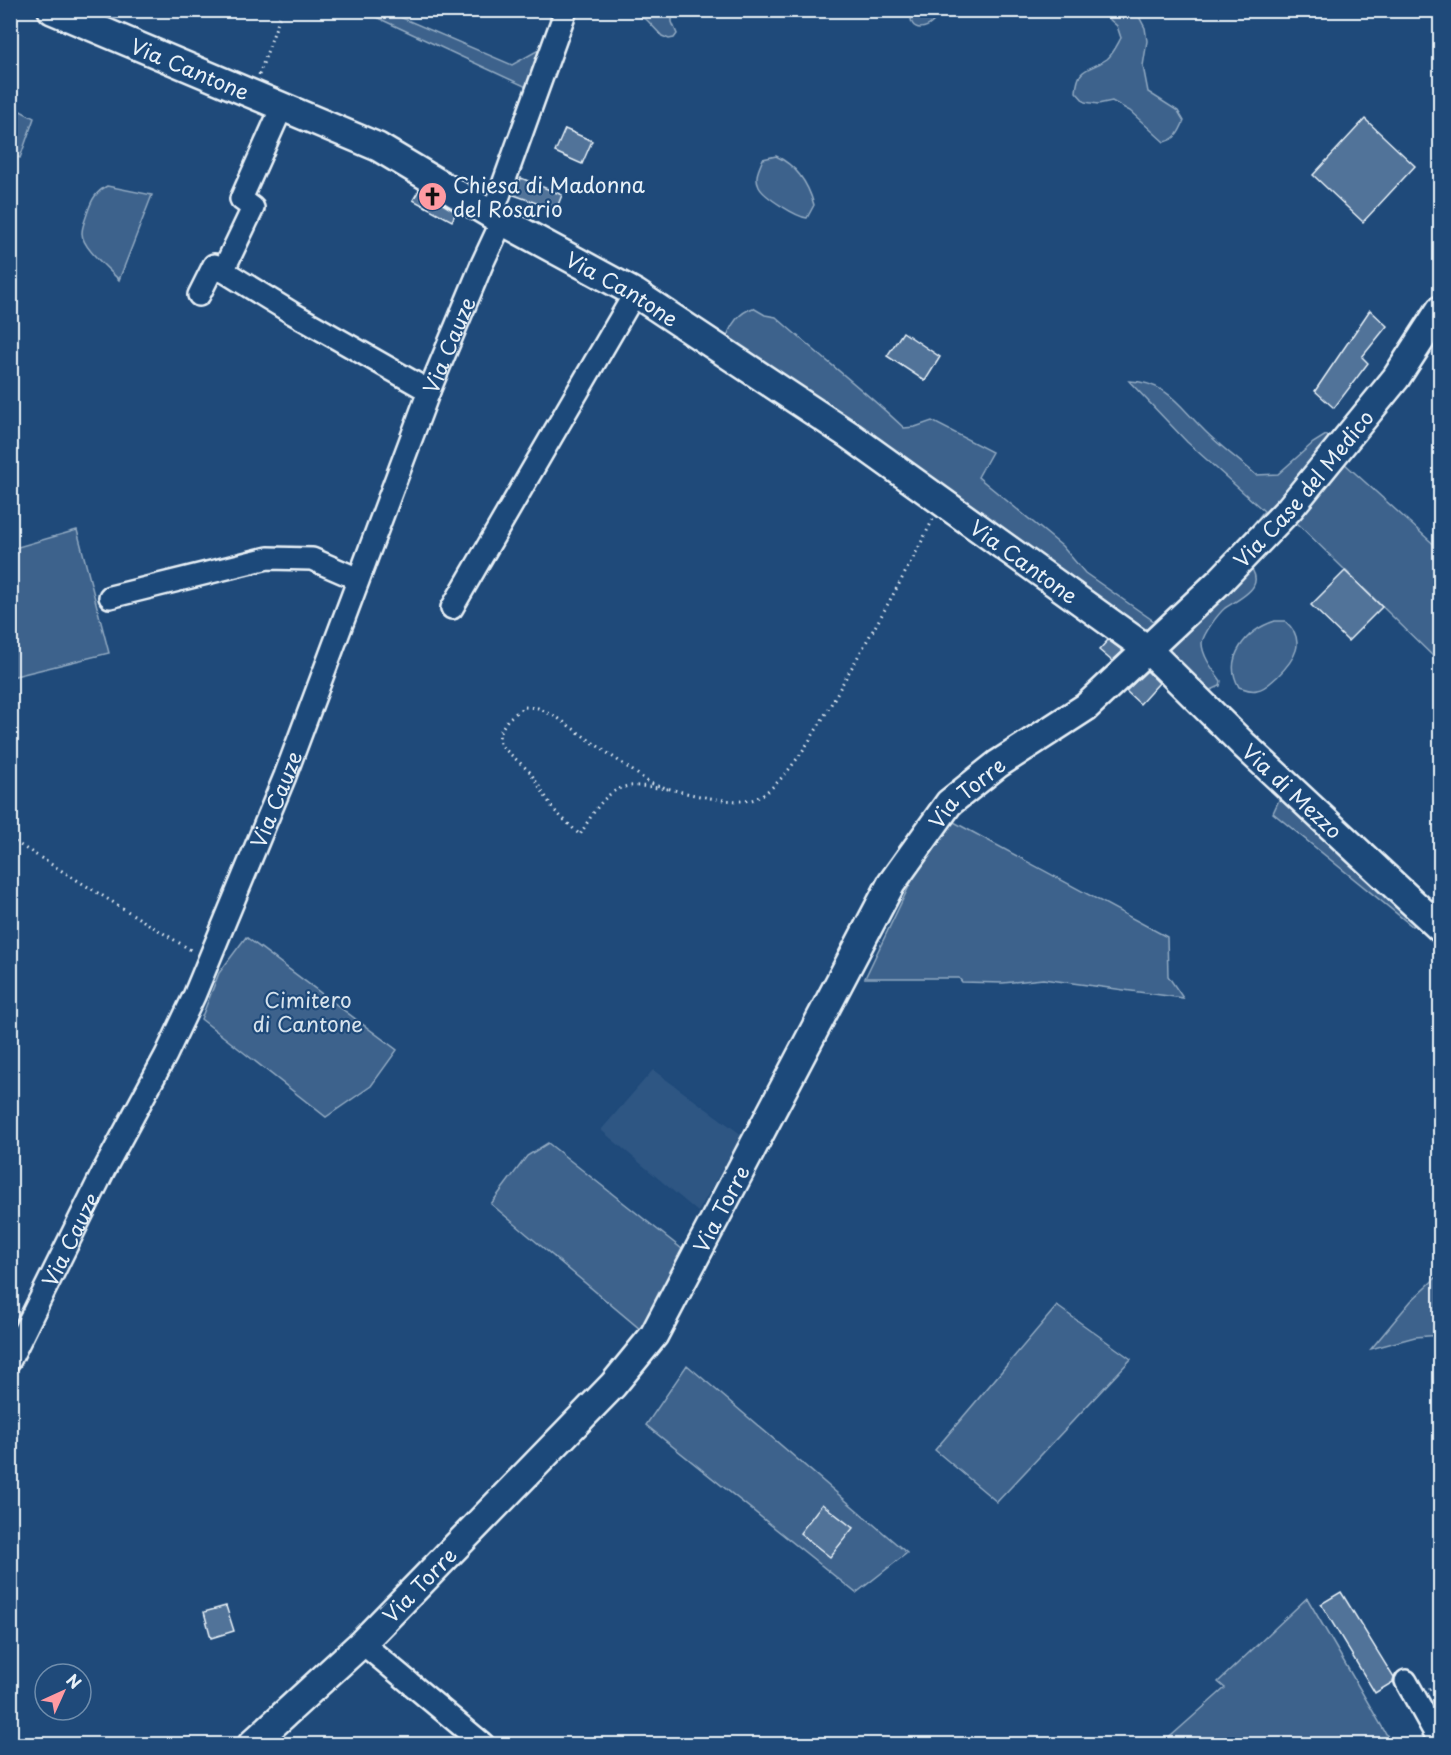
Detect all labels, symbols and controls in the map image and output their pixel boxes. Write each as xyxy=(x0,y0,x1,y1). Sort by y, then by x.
street label: Via Cantone xyxy=(126,29,255,107)
place label: Chiesa di Madonna del Rosario xyxy=(453,168,645,224)
church icon: Chiesa di Madonna del Rosario xyxy=(416,180,448,212)
street label: Via Cantone xyxy=(560,242,686,334)
street label: Via Cauze xyxy=(414,292,483,398)
street label: Via Case del Medico xyxy=(1225,402,1380,574)
street label: Via Cantone xyxy=(964,511,1085,611)
street label: Via di Mezzo xyxy=(1235,735,1350,846)
street label: Via Cauze xyxy=(241,746,309,852)
street label: Via Torre xyxy=(920,748,1012,835)
park label: Cimitero di Cantone xyxy=(253,983,363,1039)
street label: Via Torre xyxy=(684,1159,757,1258)
street label: Via Cauze xyxy=(33,1186,107,1292)
street label: Via Torre xyxy=(374,1539,464,1630)
north arrow xyxy=(33,1662,93,1722)
text: N xyxy=(61,1668,87,1694)

